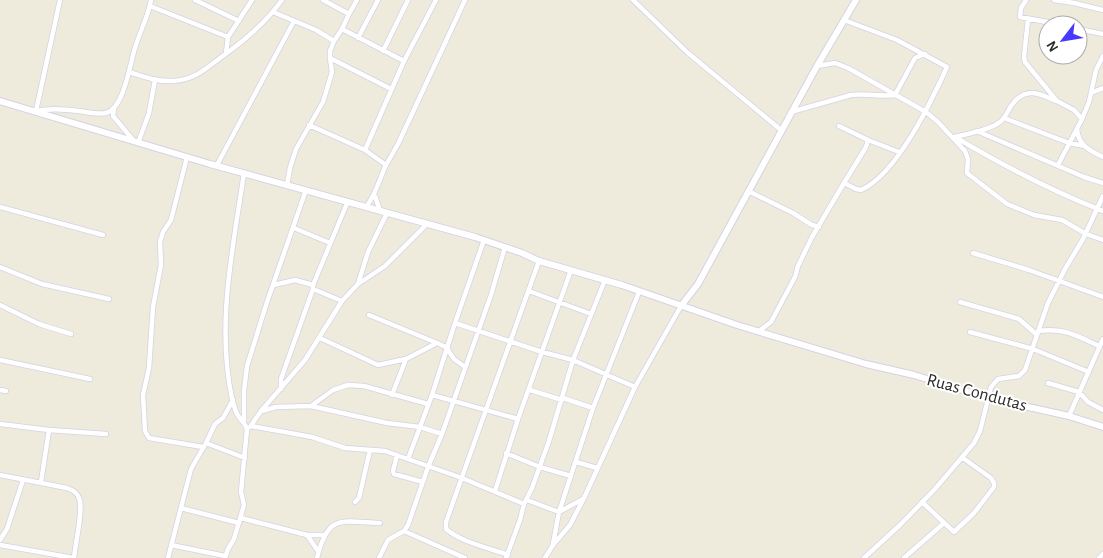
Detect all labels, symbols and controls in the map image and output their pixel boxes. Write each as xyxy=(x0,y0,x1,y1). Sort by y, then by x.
north arrow xyxy=(1038,15,1088,65)
text: N xyxy=(1044,38,1061,54)
street label: Ruas Condutas xyxy=(925,371,1029,415)

